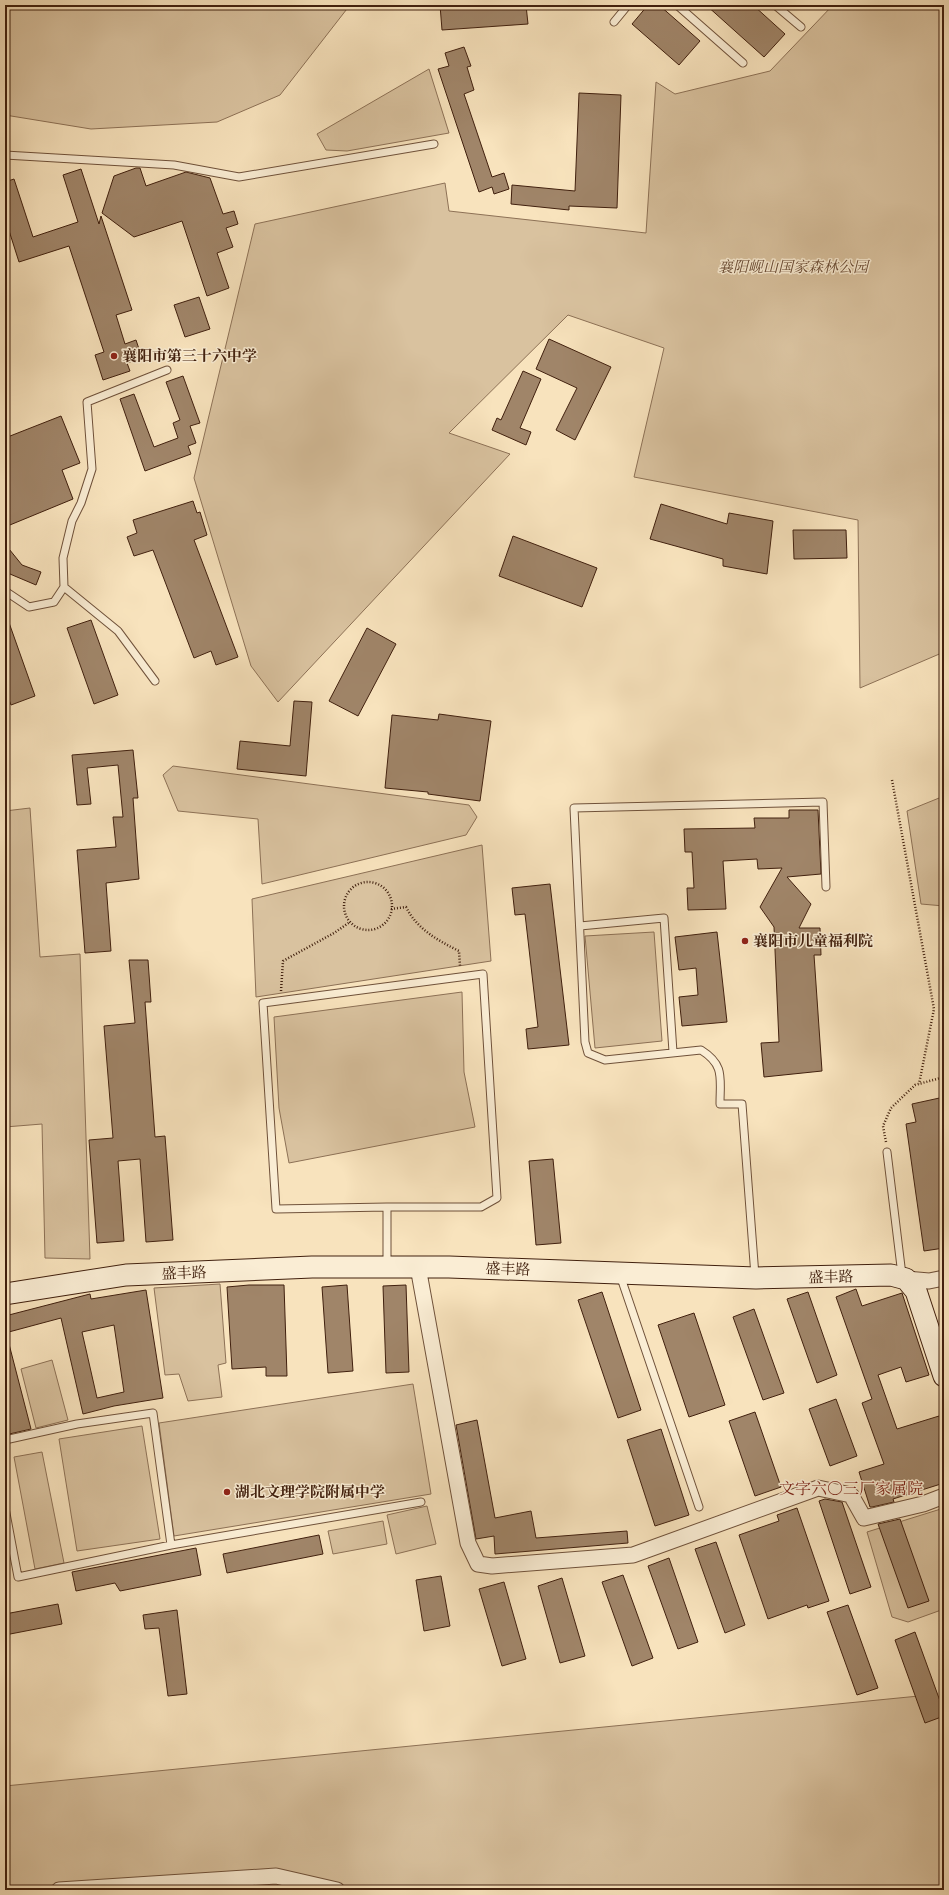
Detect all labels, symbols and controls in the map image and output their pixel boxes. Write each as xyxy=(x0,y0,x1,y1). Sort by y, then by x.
park label: 襄阳岘山国家森林公园 xyxy=(718,258,870,277)
place label: 襄阳市第三十六中学 xyxy=(122,347,257,366)
marker: 襄阳市第三十六中学 xyxy=(109,351,119,361)
place label: 襄阳市儿童福利院 xyxy=(753,932,873,951)
marker: 襄阳市儿童福利院 xyxy=(740,936,750,946)
street label: 盛丰路 xyxy=(485,1259,531,1280)
street label: 盛丰路 xyxy=(161,1263,207,1284)
street label: 盛丰路 xyxy=(808,1268,854,1287)
district label: 文字六〇三厂家属院 xyxy=(779,1479,923,1499)
place label: 湖北文理学院附属中学 xyxy=(235,1483,385,1502)
marker: 湖北文理学院附属中学 xyxy=(222,1487,232,1497)

